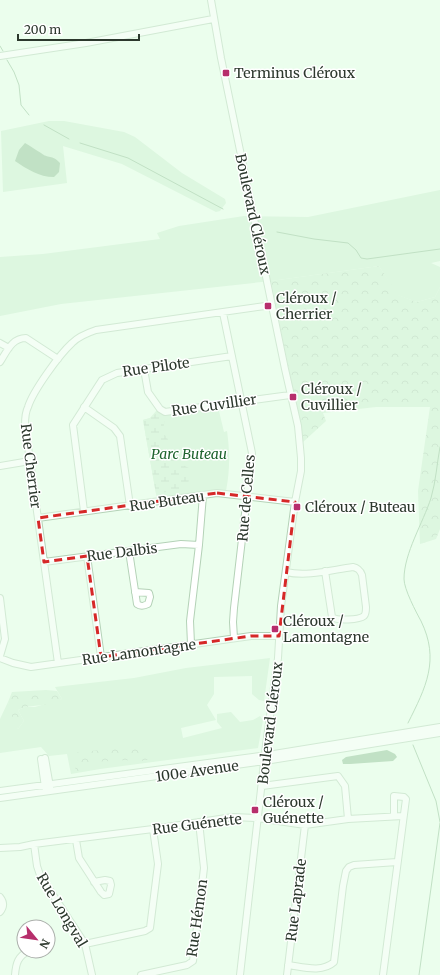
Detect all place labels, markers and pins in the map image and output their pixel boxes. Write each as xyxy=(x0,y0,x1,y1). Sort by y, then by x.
place label: Terminus Cléroux xyxy=(234,64,356,82)
marker: Terminus Cléroux xyxy=(221,68,231,78)
place label: Cléroux / Cherrier xyxy=(276,289,337,323)
marker: Cléroux / Cherrier xyxy=(263,301,273,311)
place label: Cléroux / Cuvillier xyxy=(301,380,362,414)
marker: Cléroux / Cuvillier xyxy=(288,392,298,402)
place label: Cléroux / Buteau xyxy=(305,498,416,516)
marker: Cléroux / Buteau xyxy=(292,502,302,512)
place label: Cléroux / Lamontagne xyxy=(283,612,369,646)
marker: Cléroux / Lamontagne xyxy=(270,624,280,634)
place label: Cléroux / Guénette xyxy=(263,793,324,827)
marker: Cléroux / Guénette xyxy=(250,805,260,815)

